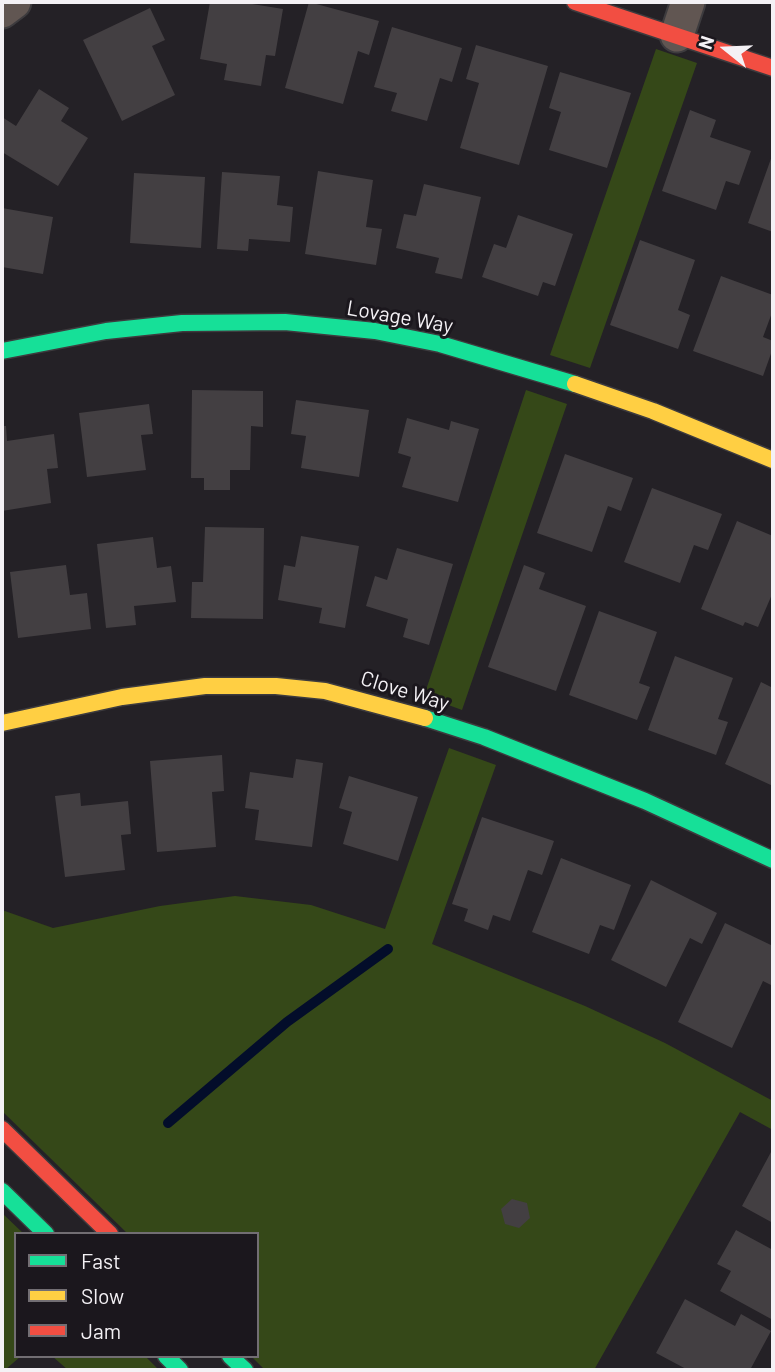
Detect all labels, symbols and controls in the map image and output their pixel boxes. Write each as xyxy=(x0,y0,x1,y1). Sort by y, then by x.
north arrow xyxy=(691,14,761,84)
text: N xyxy=(693,33,718,52)
street label: Lovage Way xyxy=(345,295,455,339)
street label: Clove Way xyxy=(358,666,452,716)
legend xyxy=(14,1232,259,1358)
text: Fast xyxy=(81,1248,121,1273)
text: Slow xyxy=(81,1283,124,1308)
text: Jam xyxy=(81,1318,121,1343)

